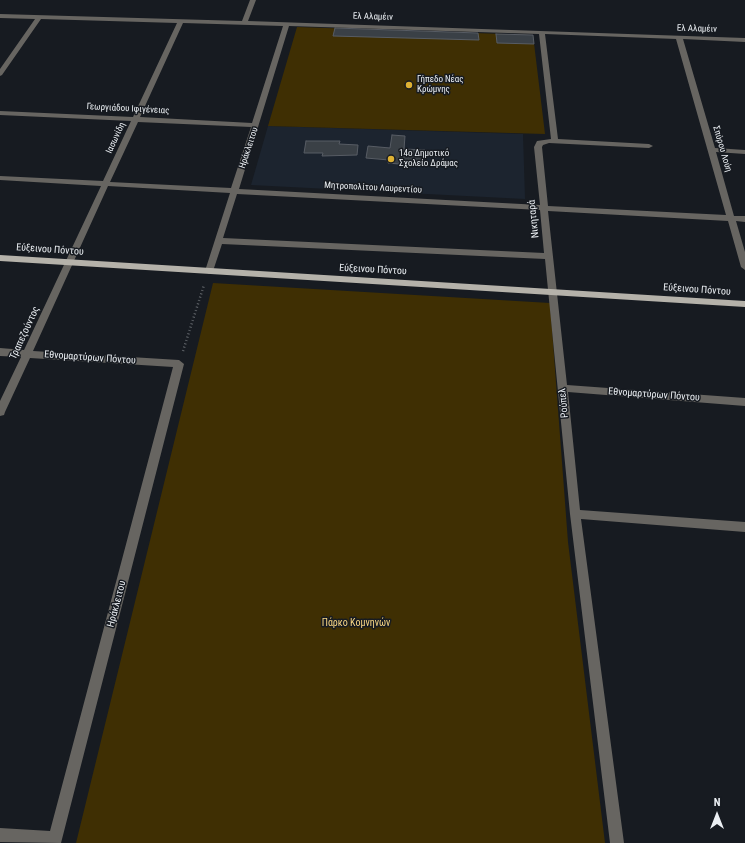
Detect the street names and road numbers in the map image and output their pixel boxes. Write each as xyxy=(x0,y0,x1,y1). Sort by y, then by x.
street label: Ελ Αλαμέιν xyxy=(353,11,393,23)
street label: Ελ Αλαμέιν xyxy=(677,23,717,35)
street label: Γεωργιάδου Ιφιγένειας xyxy=(86,101,170,117)
street label: Ιασωνίδη xyxy=(104,121,128,155)
street label: Σπύρου Λούη xyxy=(710,125,734,173)
street label: Ηράκλειτου xyxy=(237,126,261,170)
street label: Μητροπολίτου Λαυρεντίου xyxy=(324,180,422,196)
street label: Νικηταρά xyxy=(526,199,542,239)
street label: Εύξεινου Πόντου xyxy=(16,242,84,258)
street label: Εύξεινου Πόντου xyxy=(339,262,407,278)
street label: Εύξεινου Πόντου xyxy=(663,282,731,298)
street label: Τραπεζούντος xyxy=(7,305,43,361)
street label: Εθνομαρτύρων Πόντου xyxy=(44,349,136,367)
street label: Εθνομαρτύρων Πόντου xyxy=(608,386,700,404)
street label: Ρούπελ xyxy=(557,387,571,419)
street label: Ηράκλειτου xyxy=(105,579,129,629)

